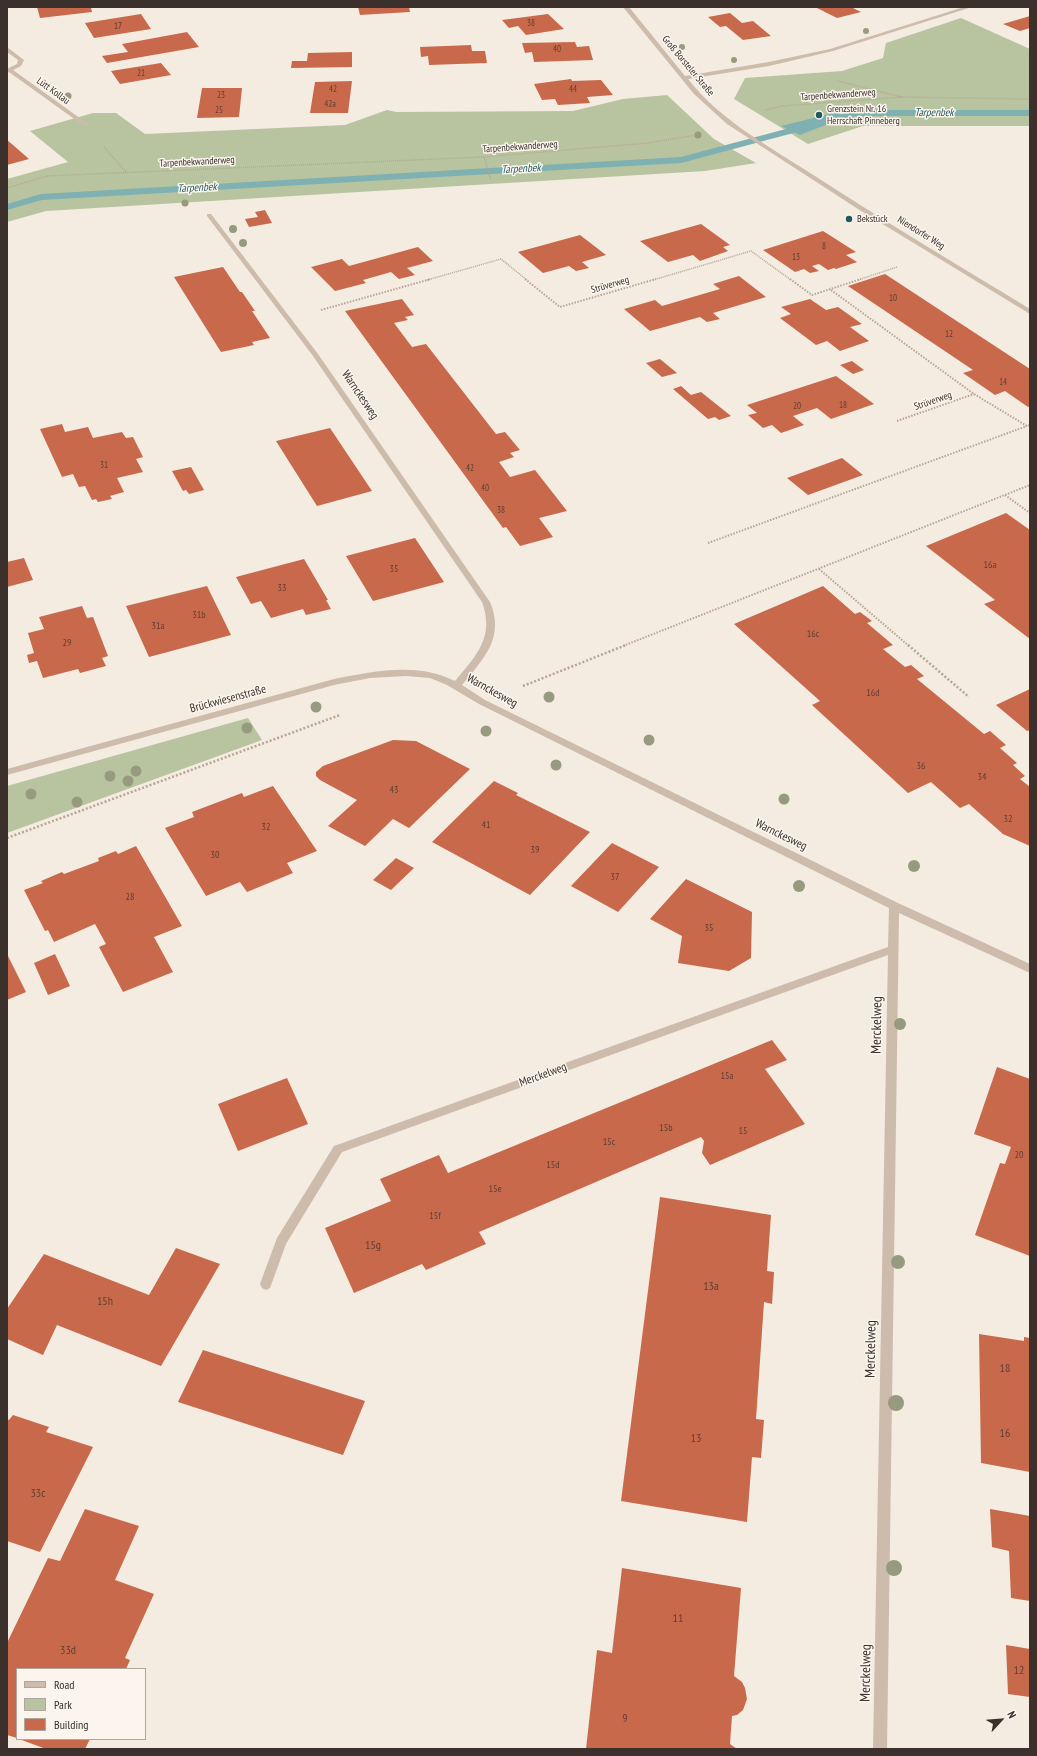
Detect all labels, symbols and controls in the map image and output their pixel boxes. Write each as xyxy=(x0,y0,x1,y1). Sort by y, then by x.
house number: 38 xyxy=(527,18,535,28)
house number: 17 xyxy=(114,21,122,31)
street label: Groß Borsteler Straße xyxy=(659,33,717,99)
house number: 40 xyxy=(553,44,561,54)
house number: 21 xyxy=(137,68,145,78)
street label: Lütt Kollau xyxy=(34,75,72,107)
house number: 42 xyxy=(329,84,337,94)
house number: 44 xyxy=(569,84,577,94)
street label: Tarpenbekwanderweg xyxy=(800,86,876,104)
house number: 23 xyxy=(217,90,225,100)
house number: 42a xyxy=(324,99,336,109)
place label: Grenzstein Nr. 16 Herrschaft Pinneberg xyxy=(827,103,900,126)
house number: 25 xyxy=(215,105,223,115)
water label: Tarpenbek xyxy=(914,106,954,120)
marker: Grenzstein Nr. 16 Herrschaft Pinneberg xyxy=(814,110,824,120)
street label: Tarpenbekwanderweg xyxy=(482,138,558,156)
street label: Tarpenbekwanderweg xyxy=(159,154,235,170)
water label: Tarpenbek xyxy=(501,161,541,177)
water label: Tarpenbek xyxy=(177,180,217,196)
place label: Bekstück xyxy=(857,213,888,225)
marker: Bekstück xyxy=(844,214,854,224)
street label: Niendorfer Weg xyxy=(895,214,947,252)
house number: 8 xyxy=(822,241,826,251)
house number: 13 xyxy=(792,252,800,262)
street label: Strüverweg xyxy=(590,274,630,296)
house number: 10 xyxy=(889,293,897,303)
house number: 12 xyxy=(945,329,953,339)
street label: Warnckesweg xyxy=(338,368,382,422)
house number: 14 xyxy=(999,377,1007,387)
street label: Strüverweg xyxy=(913,389,953,413)
house number: 18 xyxy=(839,400,847,410)
house number: 20 xyxy=(793,401,801,411)
house number: 31 xyxy=(100,460,108,470)
house number: 42 xyxy=(466,463,474,473)
house number: 40 xyxy=(481,483,489,493)
house number: 38 xyxy=(497,505,505,515)
house number: 16a xyxy=(984,559,996,571)
house number: 35 xyxy=(390,563,398,575)
house number: 33 xyxy=(278,582,286,594)
house number: 31b xyxy=(192,609,206,621)
house number: 31a xyxy=(152,620,164,632)
house number: 16c xyxy=(807,628,819,640)
house number: 29 xyxy=(63,637,71,649)
street label: Warnckesweg xyxy=(464,671,520,711)
street label: Brückwiesenstraße xyxy=(188,682,268,716)
house number: 16d xyxy=(866,687,880,699)
house number: 36 xyxy=(917,760,925,772)
house number: 34 xyxy=(978,771,986,783)
house number: 43 xyxy=(390,784,398,796)
house number: 32 xyxy=(1004,813,1012,825)
street label: Warnckesweg xyxy=(753,816,809,854)
house number: 41 xyxy=(482,819,490,831)
house number: 32 xyxy=(262,821,270,833)
house number: 39 xyxy=(531,844,539,856)
house number: 30 xyxy=(211,849,219,861)
house number: 37 xyxy=(611,871,619,883)
house number: 28 xyxy=(126,891,134,903)
house number: 35 xyxy=(705,922,713,934)
street label: Merckelweg xyxy=(868,996,886,1054)
street label: Merckelweg xyxy=(517,1060,569,1090)
house number: 15a xyxy=(721,1070,733,1082)
house number: 15b xyxy=(659,1122,673,1134)
house number: 15 xyxy=(739,1125,747,1137)
house number: 15c xyxy=(603,1136,615,1148)
house number: 20 xyxy=(1015,1149,1023,1161)
house number: 15d xyxy=(546,1159,560,1171)
house number: 15e xyxy=(488,1183,502,1195)
house number: 15f xyxy=(429,1210,441,1222)
house number: 15g xyxy=(365,1239,381,1253)
house number: 13a xyxy=(703,1280,719,1294)
house number: 15h xyxy=(97,1295,113,1309)
street label: Merckelweg xyxy=(862,1320,880,1378)
house number: 18 xyxy=(1000,1362,1010,1376)
house number: 16 xyxy=(1000,1427,1010,1441)
house number: 13 xyxy=(691,1432,701,1446)
house number: 33c xyxy=(30,1487,46,1501)
house number: 11 xyxy=(673,1612,683,1626)
house number: 33d xyxy=(60,1644,76,1658)
street label: Merckelweg xyxy=(857,1644,875,1702)
house number: 12 xyxy=(1014,1664,1024,1678)
legend xyxy=(16,1668,146,1740)
text: Road xyxy=(54,1677,74,1692)
text: Park xyxy=(54,1697,72,1712)
north arrow xyxy=(981,1700,1021,1740)
text: N xyxy=(1004,1709,1019,1720)
house number: 9 xyxy=(622,1712,628,1726)
text: Building xyxy=(54,1717,89,1732)

